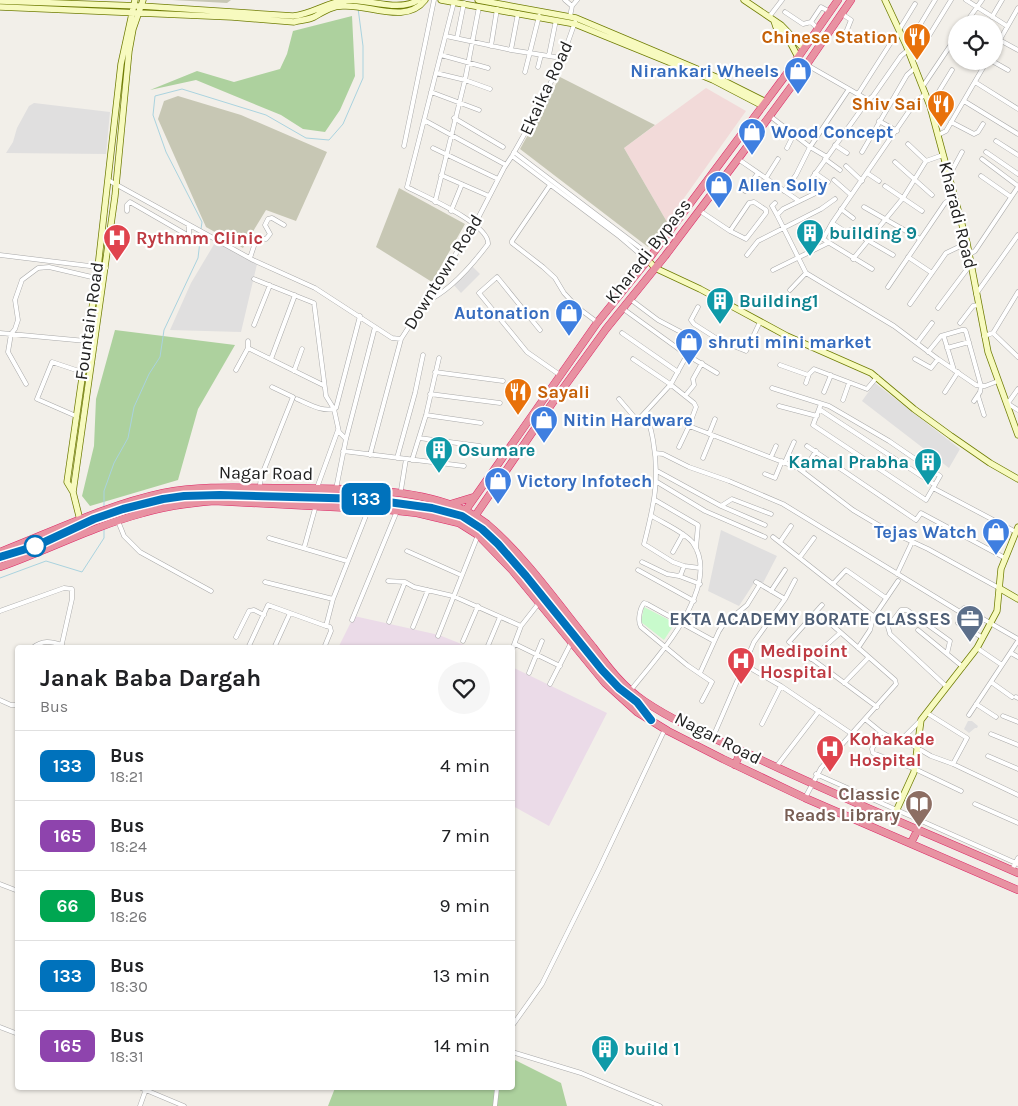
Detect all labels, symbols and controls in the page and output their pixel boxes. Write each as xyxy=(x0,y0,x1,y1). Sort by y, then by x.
map controls xyxy=(948,15,1003,70)
button: locate xyxy=(948,15,1003,70)
restaurant icon: Chinese Station xyxy=(902,22,932,61)
place label: Chinese Station xyxy=(762,26,898,48)
street label: Ekaika Road xyxy=(515,37,577,139)
shop icon: Nirankari Wheels xyxy=(783,56,813,95)
place label: Nirankari Wheels xyxy=(630,60,779,82)
restaurant icon: Shiv Sai xyxy=(926,89,956,128)
place label: Shiv Sai xyxy=(852,93,922,115)
shop icon: Wood Concept xyxy=(737,117,767,156)
place label: Wood Concept xyxy=(771,121,893,143)
street label: Kharadi Road xyxy=(934,159,982,271)
shop icon: Allen Solly xyxy=(704,170,734,209)
place label: Allen Solly xyxy=(738,174,827,196)
street label: Kharadi Bypass xyxy=(600,194,696,308)
street label: Downtown Road xyxy=(399,210,487,334)
building icon: building 9 xyxy=(795,218,825,257)
place label: building 9 xyxy=(829,222,917,244)
hospital icon: Rythmm Clinic xyxy=(102,223,132,262)
place label: Rythmm Clinic xyxy=(136,227,263,249)
street label: Fountain Road xyxy=(70,260,108,382)
building icon: Building1 xyxy=(705,286,735,325)
place label: Building1 xyxy=(739,290,818,312)
shop icon: Autonation xyxy=(554,298,584,337)
place label: Autonation xyxy=(454,302,550,324)
shop icon: shruti mini market xyxy=(674,327,704,366)
place label: shruti mini market xyxy=(708,331,871,353)
restaurant icon: Sayali xyxy=(503,377,533,416)
place label: Sayali xyxy=(537,381,590,403)
shop icon: Nitin Hardware xyxy=(529,405,559,444)
place label: Nitin Hardware xyxy=(563,409,693,431)
building icon: Osumare xyxy=(424,435,454,474)
place label: Osumare xyxy=(458,439,535,461)
building icon: Kamal Prabha xyxy=(913,447,943,486)
place label: Kamal Prabha xyxy=(788,451,909,473)
street label: Nagar Road xyxy=(219,461,313,485)
shop icon: Victory Infotech xyxy=(483,466,513,505)
place label: Victory Infotech xyxy=(517,470,652,492)
line badge: 133 xyxy=(337,483,395,515)
text: 133 xyxy=(352,488,380,510)
shop icon: Tejas Watch xyxy=(981,517,1011,556)
place label: Tejas Watch xyxy=(874,521,977,543)
unlabelled marker xyxy=(24,535,46,557)
office icon: EKTA ACADEMY BORATE CLASSES xyxy=(955,604,985,643)
place label: EKTA ACADEMY BORATE CLASSES xyxy=(669,608,951,630)
place label: Medipoint Hospital xyxy=(760,640,848,683)
hospital icon: Medipoint Hospital xyxy=(726,646,756,685)
button: heart xyxy=(438,662,490,714)
text: Janak Baba Dargah xyxy=(40,664,261,692)
text: Bus xyxy=(40,697,68,716)
street label: Nagar Road xyxy=(671,707,765,769)
place label: Kohakade Hospital xyxy=(849,728,934,771)
hospital icon: Kohakade Hospital xyxy=(815,734,845,773)
text: Bus xyxy=(110,745,144,767)
text: 133 xyxy=(53,755,82,777)
text: 4 min xyxy=(440,755,490,777)
text: 18:21 xyxy=(110,767,143,786)
place label: Classic Reads Library xyxy=(784,783,900,826)
library icon: Classic Reads Library xyxy=(904,789,934,828)
text: Bus xyxy=(110,815,144,837)
text: 165 xyxy=(54,825,81,847)
text: 7 min xyxy=(442,825,490,847)
text: 18:24 xyxy=(110,837,147,856)
text: Bus xyxy=(110,885,144,907)
text: 66 xyxy=(57,895,78,917)
text: 9 min xyxy=(440,895,490,917)
text: 18:26 xyxy=(110,907,147,926)
text: Bus xyxy=(110,955,144,977)
text: 133 xyxy=(53,965,82,987)
text: 13 min xyxy=(433,965,490,987)
text: 18:30 xyxy=(110,977,148,996)
text: Bus xyxy=(110,1025,144,1047)
building icon: build 1 xyxy=(590,1034,620,1073)
text: 165 xyxy=(54,1035,81,1057)
text: 14 min xyxy=(434,1035,490,1057)
place label: build 1 xyxy=(624,1038,680,1060)
text: 18:31 xyxy=(110,1047,144,1066)

